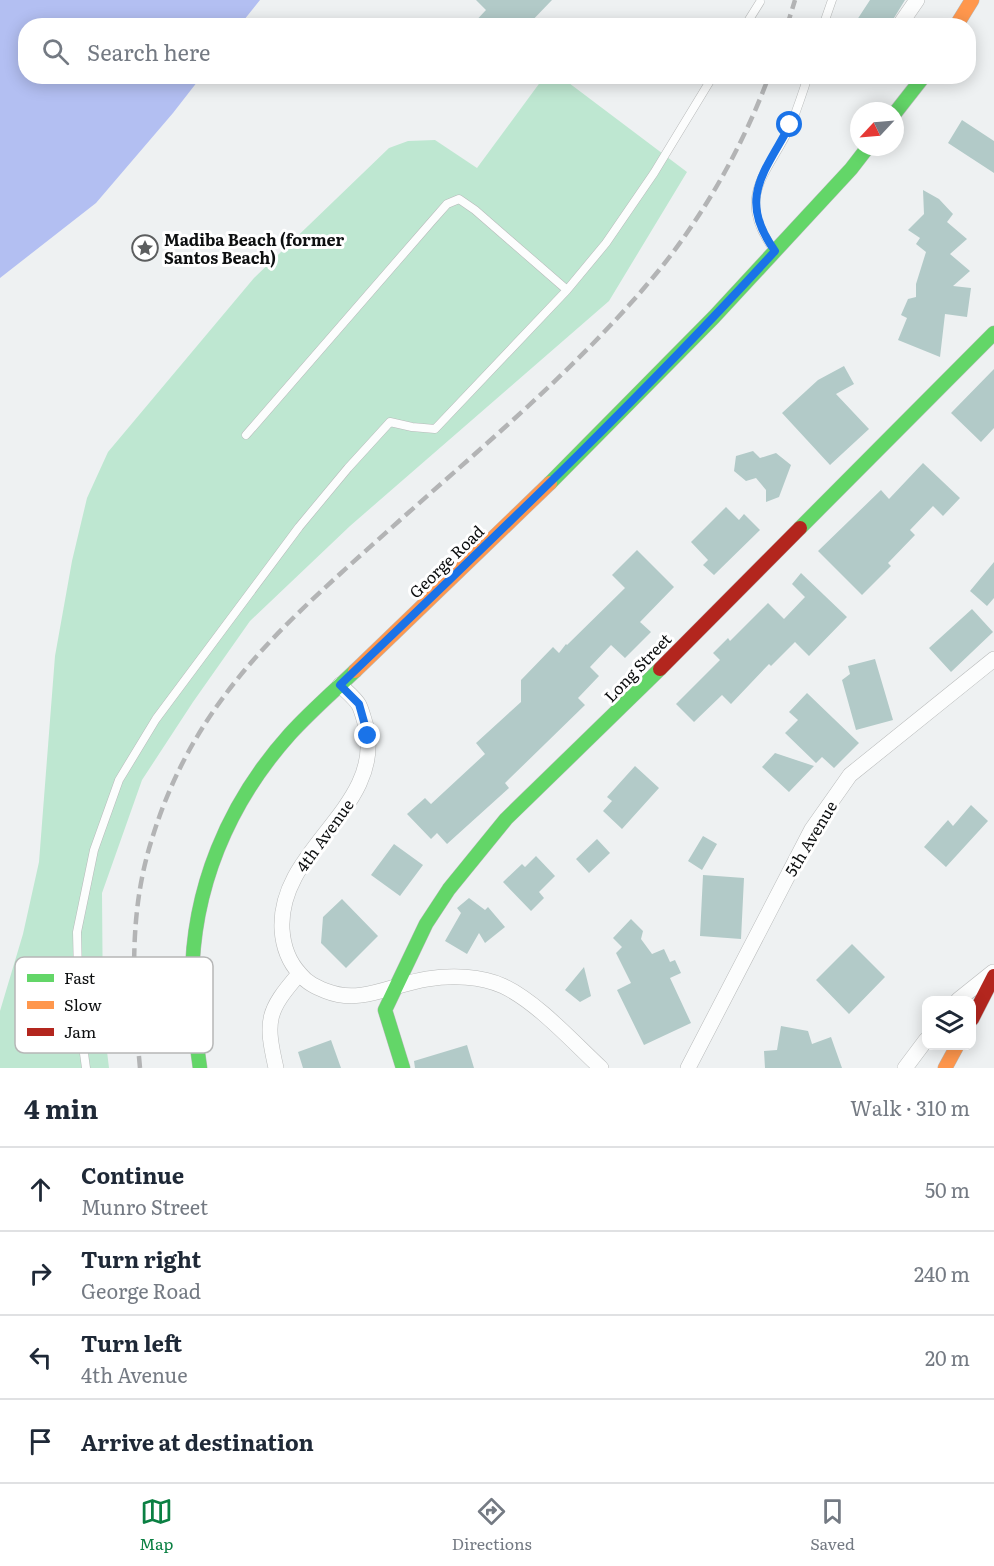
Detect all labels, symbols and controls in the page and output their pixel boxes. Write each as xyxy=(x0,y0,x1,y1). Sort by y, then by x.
search box xyxy=(18,18,976,84)
icon: search xyxy=(39,35,72,68)
text: Search here xyxy=(87,35,210,68)
north arrow xyxy=(850,102,904,156)
route start xyxy=(776,111,802,137)
place label: Madiba Beach (former Santos Beach) xyxy=(164,227,344,269)
place icon: Madiba Beach (former Santos Beach) xyxy=(130,233,160,263)
street label: George Road xyxy=(403,519,489,603)
street label: Long Street xyxy=(598,627,677,707)
route end xyxy=(354,722,380,748)
street label: 4th Avenue xyxy=(289,793,359,877)
street label: 5th Avenue xyxy=(778,796,842,880)
legend xyxy=(15,957,213,1053)
text: Fast xyxy=(64,965,96,989)
text: Slow xyxy=(64,992,102,1016)
map controls xyxy=(922,996,976,1050)
button: layers xyxy=(922,996,976,1050)
text: Jam xyxy=(64,1019,97,1043)
text: 4 min xyxy=(24,1088,98,1127)
text: Walk · 310 m xyxy=(850,1092,970,1122)
text: Continue xyxy=(81,1158,184,1191)
icon: ahead xyxy=(24,1173,57,1206)
text: 50 m xyxy=(925,1174,970,1204)
text: Munro Street xyxy=(81,1191,208,1221)
text: Turn right xyxy=(81,1242,201,1275)
icon: right xyxy=(24,1257,57,1290)
text: 240 m xyxy=(914,1258,970,1288)
text: George Road xyxy=(81,1275,201,1305)
text: Turn left xyxy=(81,1326,182,1359)
icon: left xyxy=(24,1341,57,1374)
text: 20 m xyxy=(925,1342,970,1372)
text: 4th Avenue xyxy=(81,1359,188,1389)
icon: arrive xyxy=(24,1425,57,1458)
text: Arrive at destination xyxy=(81,1425,314,1458)
tab: Map xyxy=(139,1495,173,1555)
tab: Directions xyxy=(452,1495,532,1555)
tab: Saved xyxy=(810,1495,855,1555)

